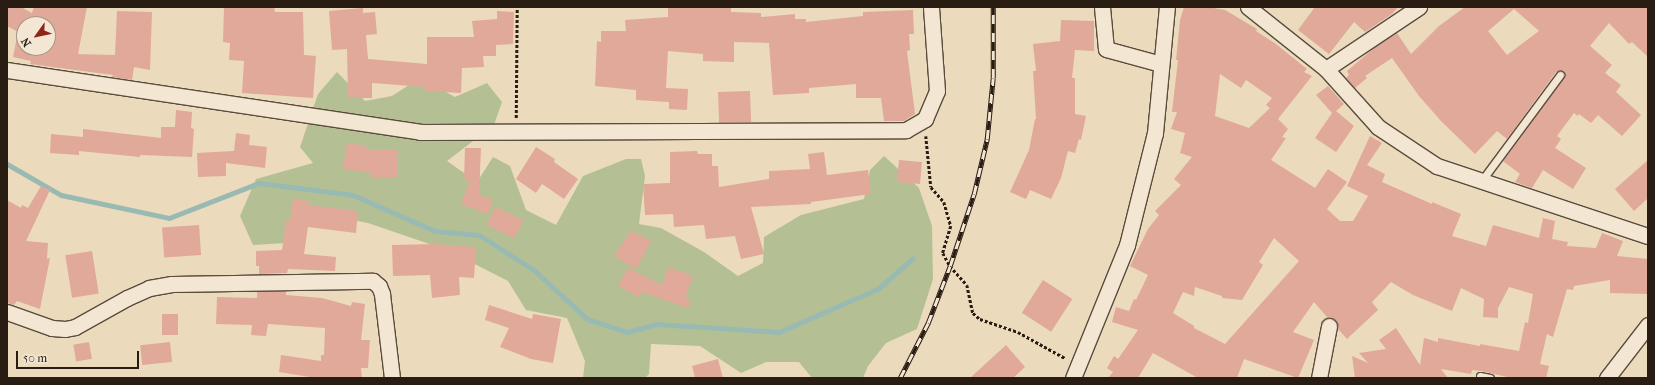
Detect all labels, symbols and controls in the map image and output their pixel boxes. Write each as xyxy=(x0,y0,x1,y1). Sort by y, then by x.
north arrow xyxy=(16,16,56,56)
text: N xyxy=(19,35,34,49)
scale bar xyxy=(18,343,141,369)
text: 50 m xyxy=(23,351,47,365)

